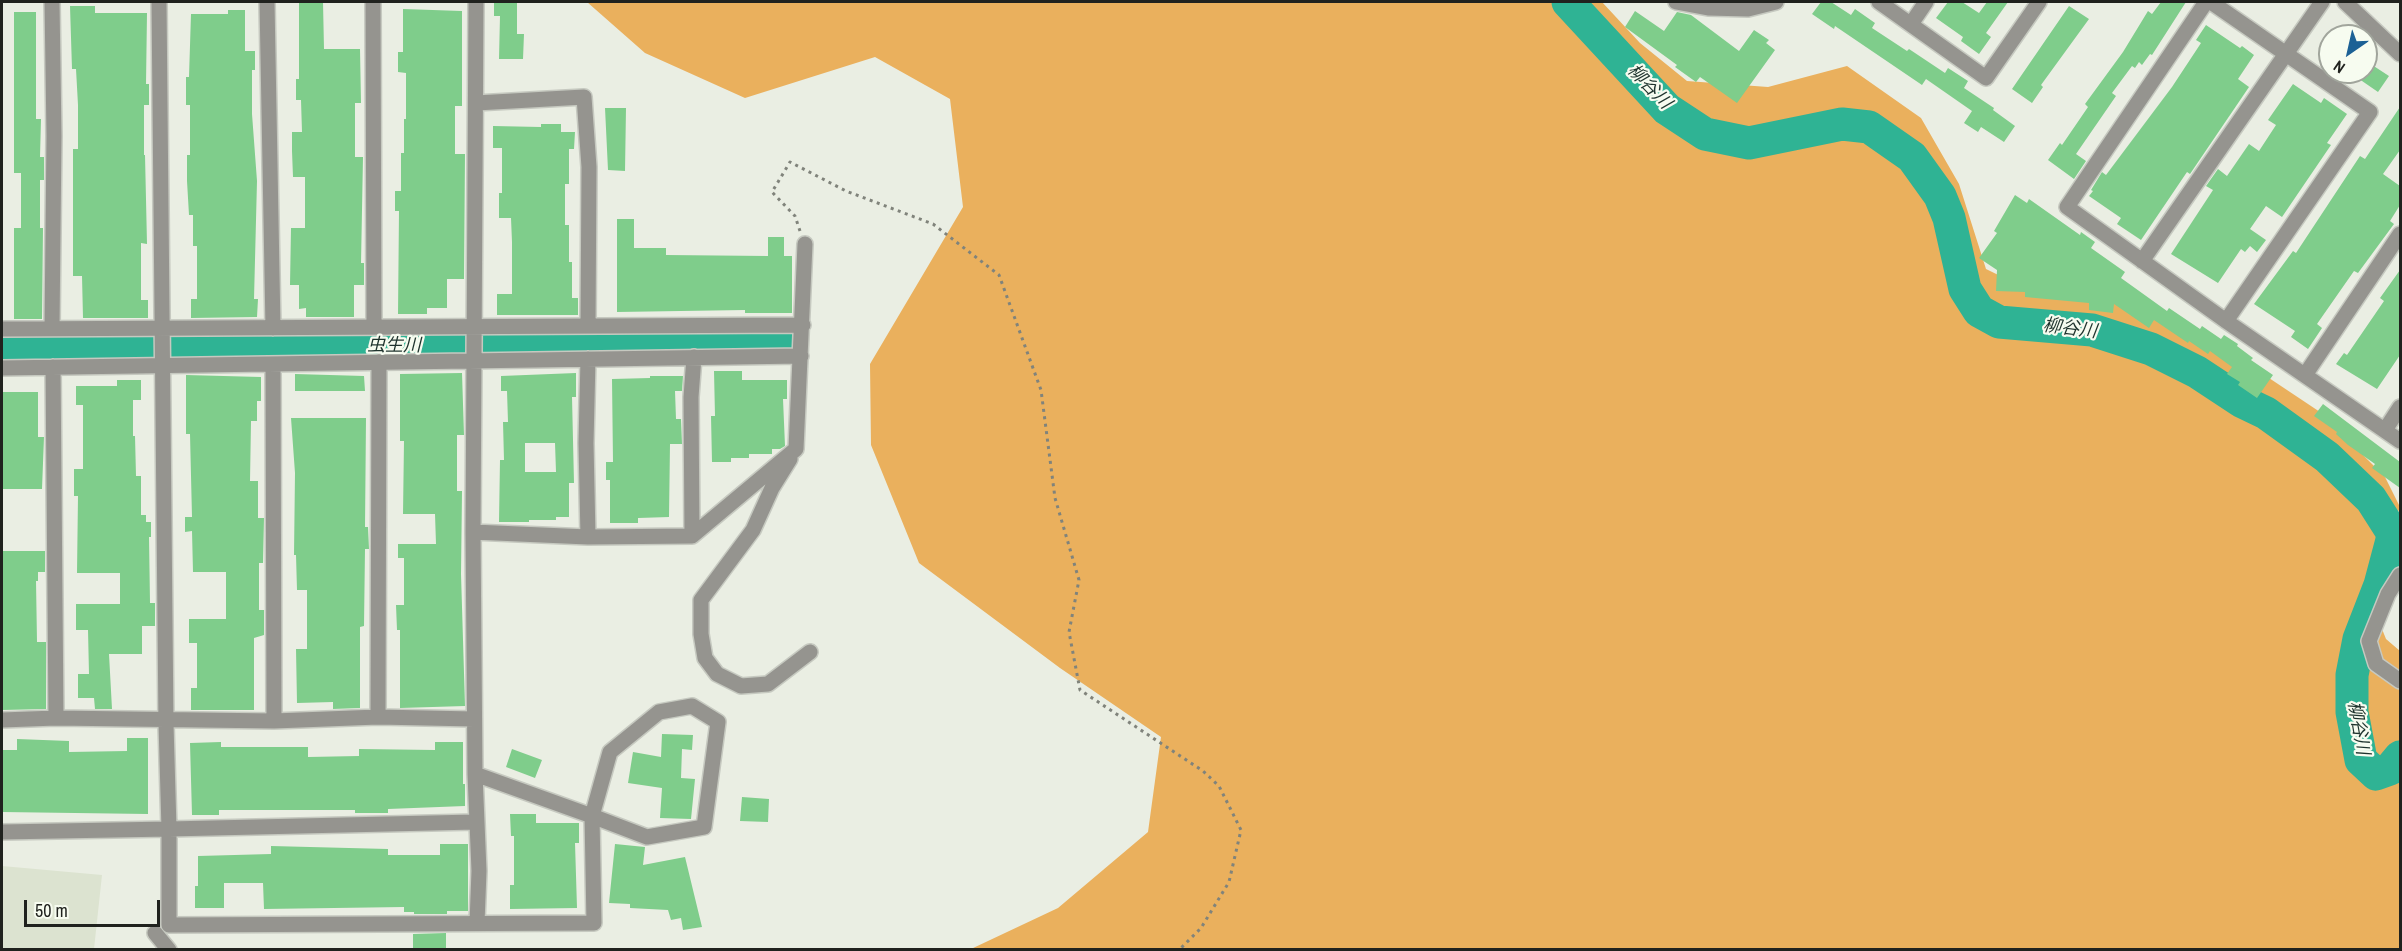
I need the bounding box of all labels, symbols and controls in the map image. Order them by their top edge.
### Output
north arrow [2318,24,2378,84]
text: N [2329,55,2349,79]
water label: 柳谷川 [1622,60,1676,114]
water label: 柳谷川 [2042,315,2098,343]
water label: 虫生川 [367,335,421,357]
water label: 柳谷川 [2343,700,2373,756]
scale bar [27,888,164,926]
text: 50 m [35,898,68,923]

